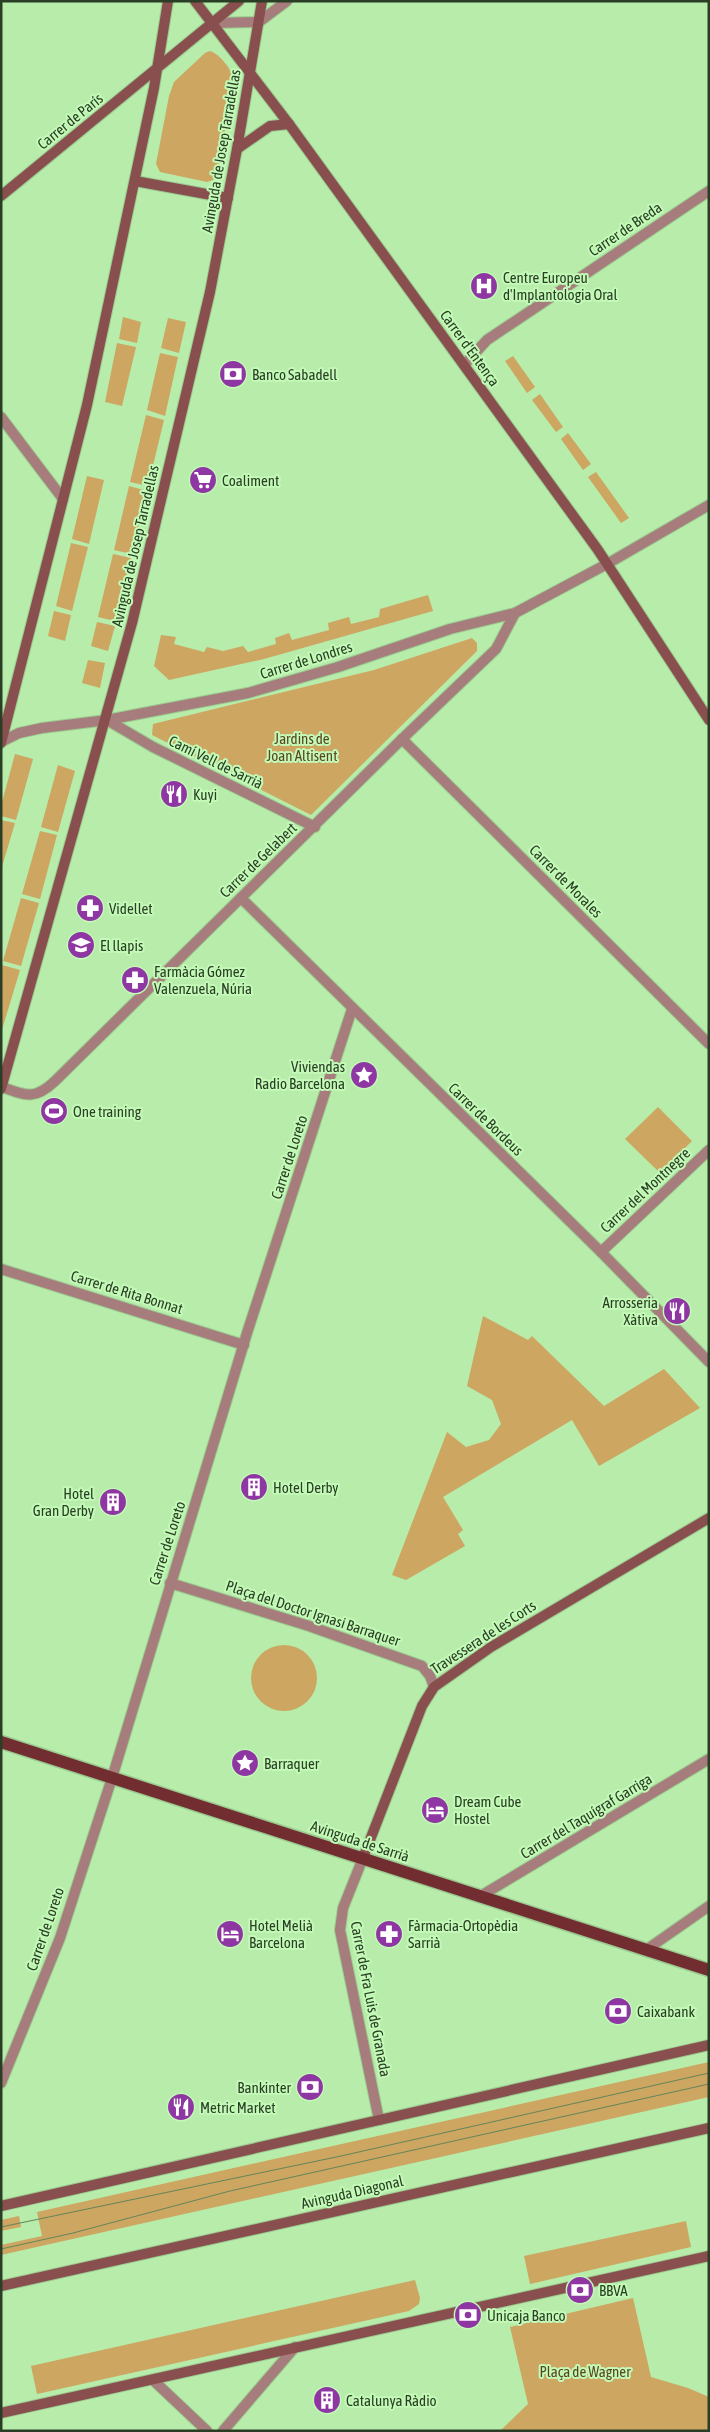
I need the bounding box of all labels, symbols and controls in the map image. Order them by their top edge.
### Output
street label: Avinguda de Josep Tarradellas [198,68,244,234]
street label: Carrer de París [34,90,106,152]
street label: Carrer de Breda [585,198,665,260]
place label: Centre Europeu d'Implantologia Oral [503,269,617,303]
hospital icon: Centre Europeu d'Implantologia Oral [469,271,499,301]
street label: Carrer d'Entença [437,307,503,389]
bank icon: Banco Sabadell [218,359,248,389]
place label: Banco Sabadell [252,366,337,383]
street label: Avinguda de Josep Tarradellas [108,464,162,628]
supermarket icon: Coaliment [188,465,218,495]
place label: Coaliment [222,472,279,489]
street label: Carrer de Londres [258,638,354,682]
park label: Jardins de Joan Altisent [267,730,337,764]
street label: Camí Vell de Sarrià [166,732,266,792]
restaurant icon: Kuyi [159,779,189,809]
place label: Kuyi [193,786,217,803]
street label: Carrer de Gelabert [216,819,300,901]
street label: Carrer de Morales [526,841,606,921]
pharmacy icon: Videllet [75,893,105,923]
place label: Videllet [109,900,153,917]
school or university icon: El llapis [66,930,96,960]
place label: El llapis [100,937,143,954]
place label: Farmàcia Gómez Valenzuela, Núria [154,963,252,997]
pharmacy icon: Farmàcia Gómez Valenzuela, Núria [120,965,150,995]
place label: Viviendas Radio Barcelona [255,1058,345,1092]
place icon: Viviendas Radio Barcelona [349,1060,379,1090]
street label: Carrer de Bordeus [445,1079,527,1159]
sports icon: One training [39,1096,69,1126]
place label: One training [73,1103,142,1120]
street label: Carrer de Loreto [267,1113,311,1201]
street label: Carrer del Montnegre [597,1144,693,1236]
street label: Carrer de Rita Bonnat [69,1267,185,1317]
place label: Arrosseria Xàtiva [602,1294,658,1328]
restaurant icon: Arrosseria Xàtiva [662,1296,692,1326]
building icon: Hotel Derby [239,1472,269,1502]
place label: Hotel Derby [273,1479,339,1496]
place label: Hotel Gran Derby [33,1485,94,1519]
building icon: Hotel Gran Derby [98,1487,128,1517]
street label: Carrer de Loreto [145,1499,189,1587]
street label: Plaça del Doctor Ignasi Barraquer [224,1577,403,1649]
street label: Travessera de les Corts [427,1597,539,1677]
place icon: Barraquer [230,1748,260,1778]
place label: Barraquer [264,1755,320,1772]
street label: Carrer del Taquígraf Garriga [517,1770,655,1862]
place label: Dream Cube Hostel [454,1793,522,1827]
hotel icon: Dream Cube Hostel [420,1795,450,1825]
street label: Avinguda de Sarrià [309,1817,411,1865]
street label: Carrer de Loreto [23,1885,67,1973]
place label: Hotel Melià Barcelona [249,1917,313,1951]
place label: Fàrmacia-Ortopèdia Sarrià [408,1917,518,1951]
hotel icon: Hotel Melià Barcelona [215,1919,245,1949]
pharmacy icon: Fàrmacia-Ortopèdia Sarrià [374,1919,404,1949]
street label: Carrer de Fra Luis de Granada [348,1920,394,2078]
bank icon: Caixabank [603,1996,633,2026]
place label: Caixabank [637,2003,696,2020]
bank icon: Bankinter [295,2072,325,2102]
place label: Bankinter [237,2079,292,2096]
restaurant icon: Metric Market [166,2092,196,2122]
place label: Metric Market [200,2099,276,2116]
street label: Avinguda Diagonal [299,2172,405,2212]
bank icon: BBVA [565,2275,595,2305]
place label: BBVA [599,2282,628,2299]
bank icon: Unicaja Banco [453,2300,483,2330]
place label: Unicaja Banco [487,2307,566,2324]
park label: Plaça de Wagner [539,2363,631,2380]
building icon: Catalunya Ràdio [312,2385,342,2415]
place label: Catalunya Ràdio [346,2392,437,2409]

